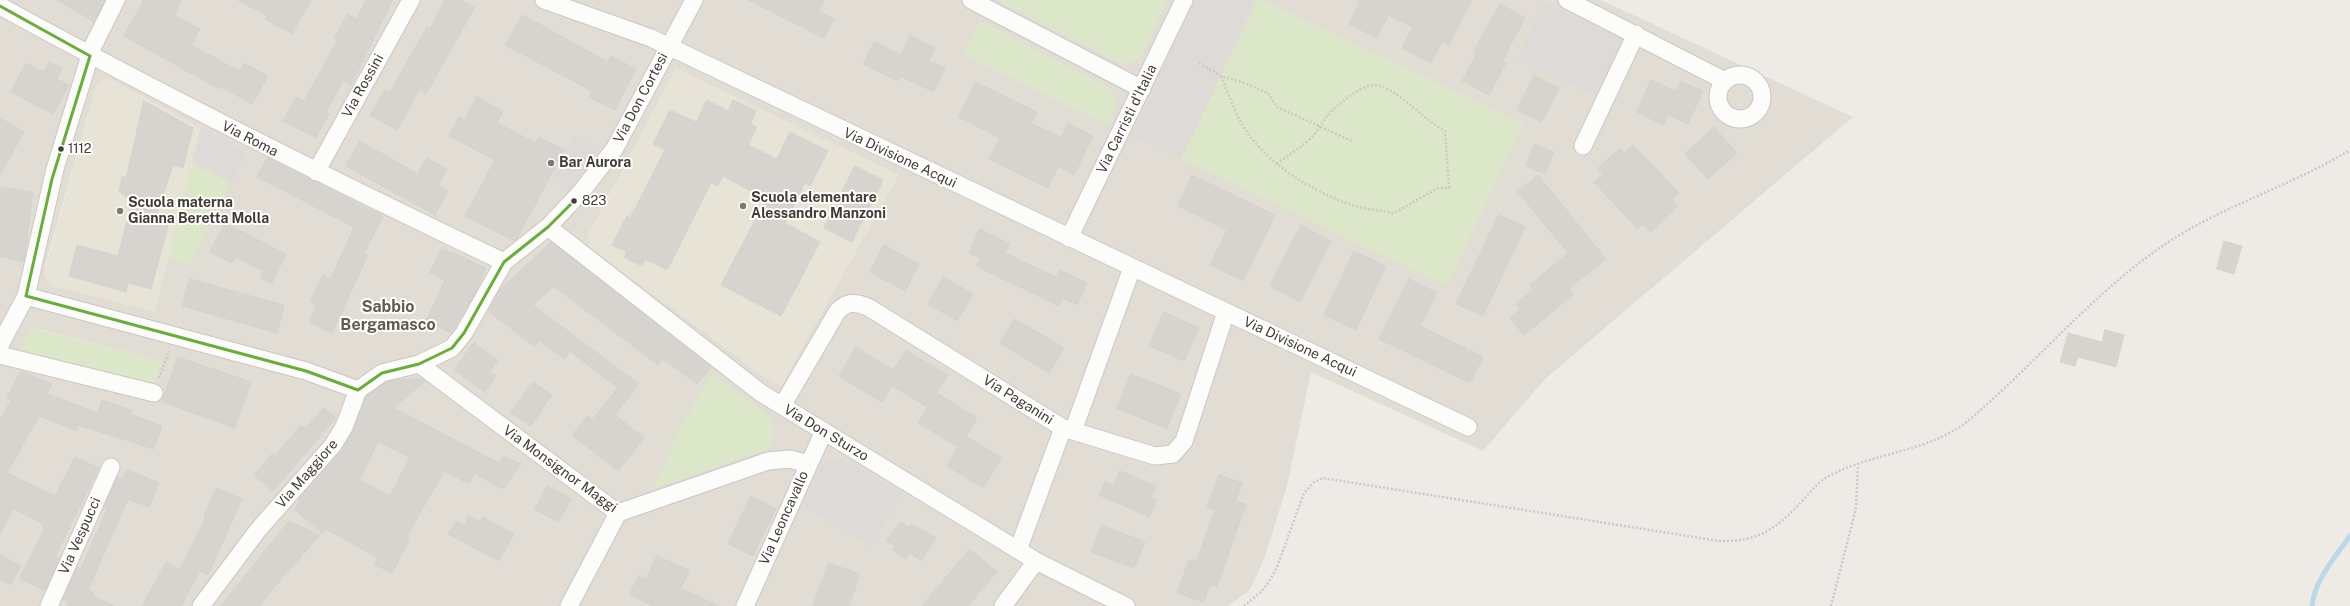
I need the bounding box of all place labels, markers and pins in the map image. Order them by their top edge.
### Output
place label: 1112 [68,141,92,157]
marker: 1112 [56,144,66,154]
place label: Bar Aurora [559,155,631,171]
marker: Bar Aurora [546,158,556,168]
place label: Scuola elementare Alessandro Manzoni [751,190,886,222]
place label: 823 [582,193,606,209]
place label: Scuola materna Gianna Beretta Molla [128,195,269,228]
marker: 823 [569,196,579,206]
marker: Scuola elementare Alessandro Manzoni [738,201,748,211]
marker: Scuola materna Gianna Beretta Molla [115,206,125,216]

